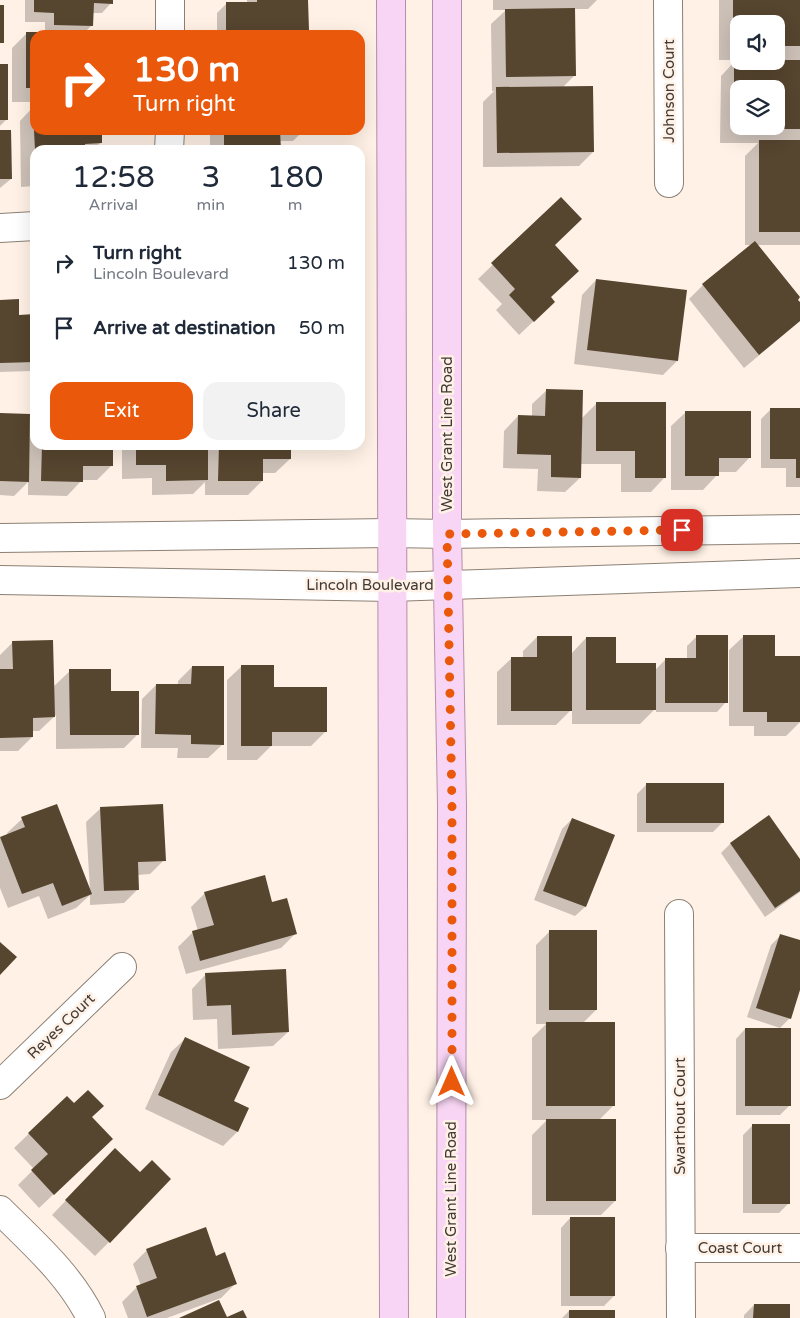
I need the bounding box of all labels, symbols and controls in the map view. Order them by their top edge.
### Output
map controls [730,15,785,135]
button: sound [730,15,785,70]
street label: Johnson Court [660,39,678,143]
text: 130 m [133,49,240,91]
icon: right [50,50,115,115]
button: layers [730,80,785,135]
text: Turn right [133,91,235,117]
text: 12:58 [72,159,155,196]
text: 3 [201,159,220,196]
text: 180 [267,159,323,196]
text: Arrival [89,195,138,215]
text: min [197,195,225,215]
text: m [288,195,302,215]
text: Turn right [93,242,181,264]
icon: right [50,249,78,277]
text: 130 m [287,252,345,274]
text: Lincoln Boulevard [93,264,229,284]
icon: arrive [50,314,78,342]
text: Arrive at destination [93,317,276,339]
text: 50 m [299,317,345,339]
street label: West Grant Line Road [438,356,456,512]
button: Exit [50,382,193,440]
button: Share [203,382,345,440]
pin [661,509,703,551]
icon: arrive [668,516,696,544]
street label: Lincoln Boulevard [306,576,434,594]
street label: Reyes Court [24,989,99,1063]
position arrow [425,1055,477,1107]
street label: Swarthout Court [671,1057,689,1175]
street label: West Grant Line Road [442,1121,460,1277]
street label: Coast Court [698,1239,782,1257]

